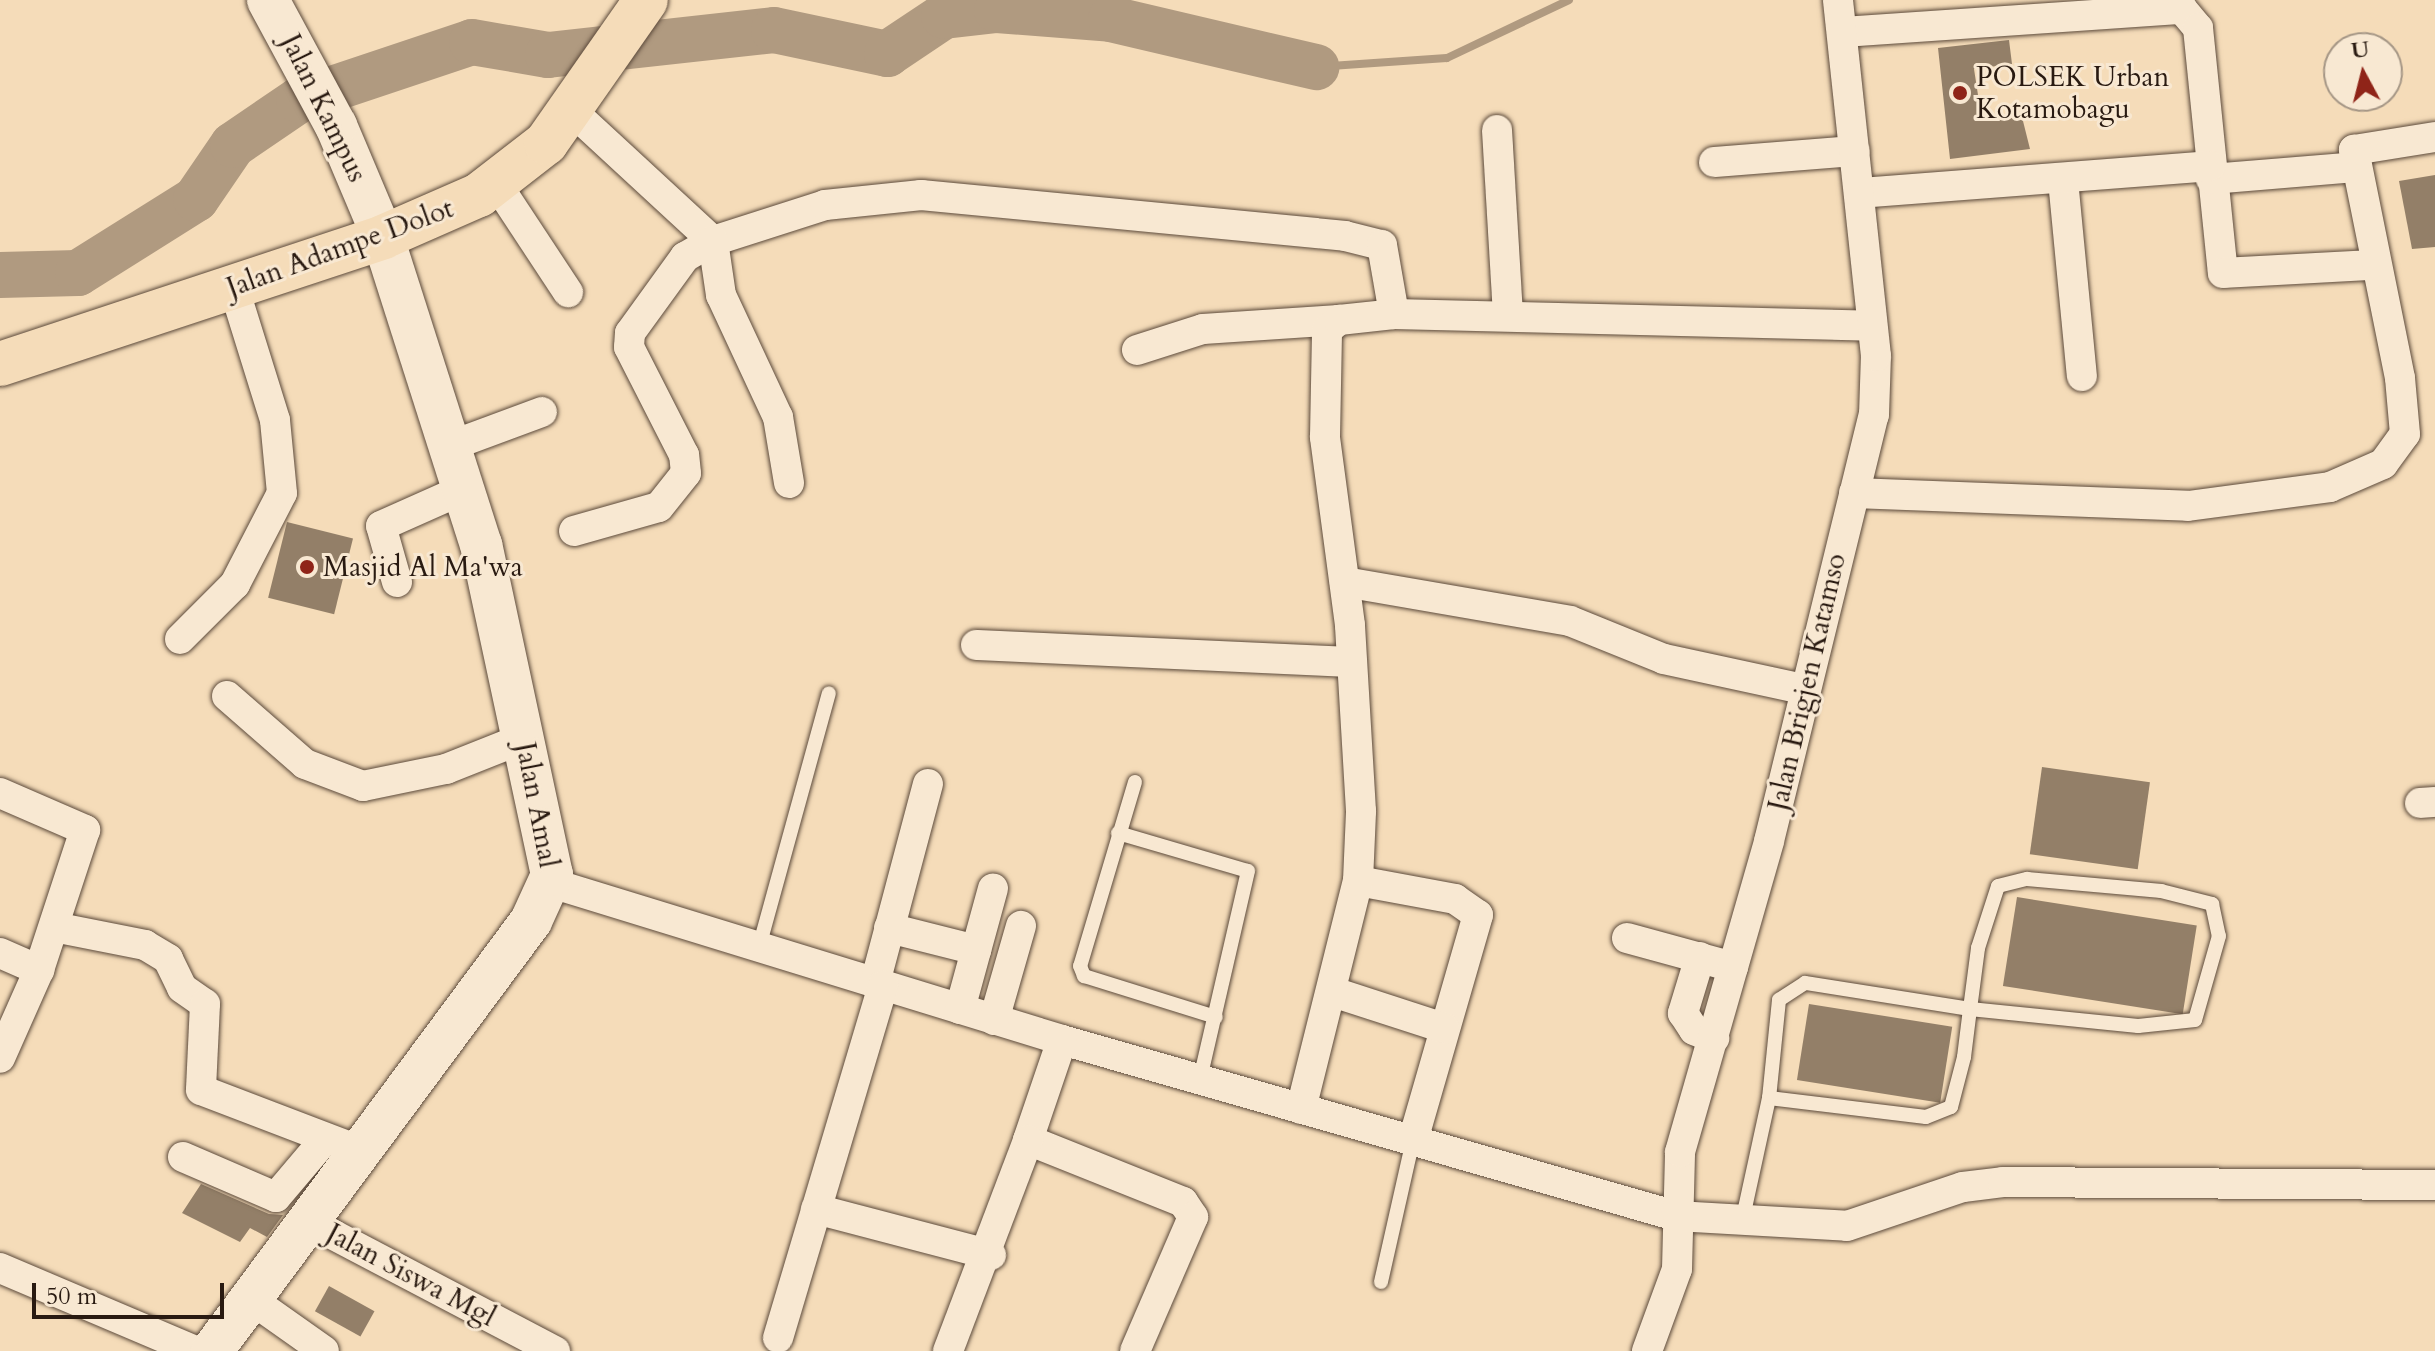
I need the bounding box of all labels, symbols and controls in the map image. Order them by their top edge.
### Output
street label: Jalan Kampus [274,29,374,187]
north arrow [2323,32,2403,112]
text: U [2350,34,2371,66]
place label: POLSEK Urban Kotamobagu [1976,60,2169,126]
marker: POLSEK Urban Kotamobagu [1951,84,1969,102]
street label: Jalan Adampe Dolot [222,191,458,305]
place label: Masjid Al Ma'wa [323,550,523,584]
street label: Jalan Brigjen Katamso [1761,550,1853,814]
marker: Masjid Al Ma'wa [298,558,316,576]
street label: Jalan Amal [508,739,566,871]
street label: Jalan Siswa Mgl [321,1216,501,1334]
scale bar [36,1267,228,1317]
text: 50 m [46,1280,97,1313]

